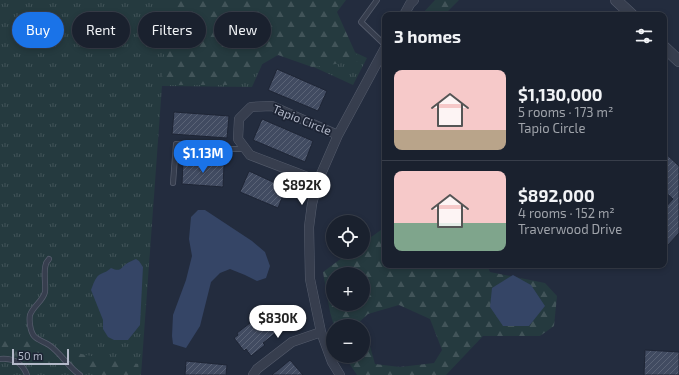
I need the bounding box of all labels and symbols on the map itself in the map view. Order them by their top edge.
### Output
street label: Tapio Circle [271,101,334,137]
pin: $1.13M [170,140,236,174]
pin: $892K [274,172,330,206]
pin: $830K [250,305,306,339]
scale bar [12,347,69,366]

